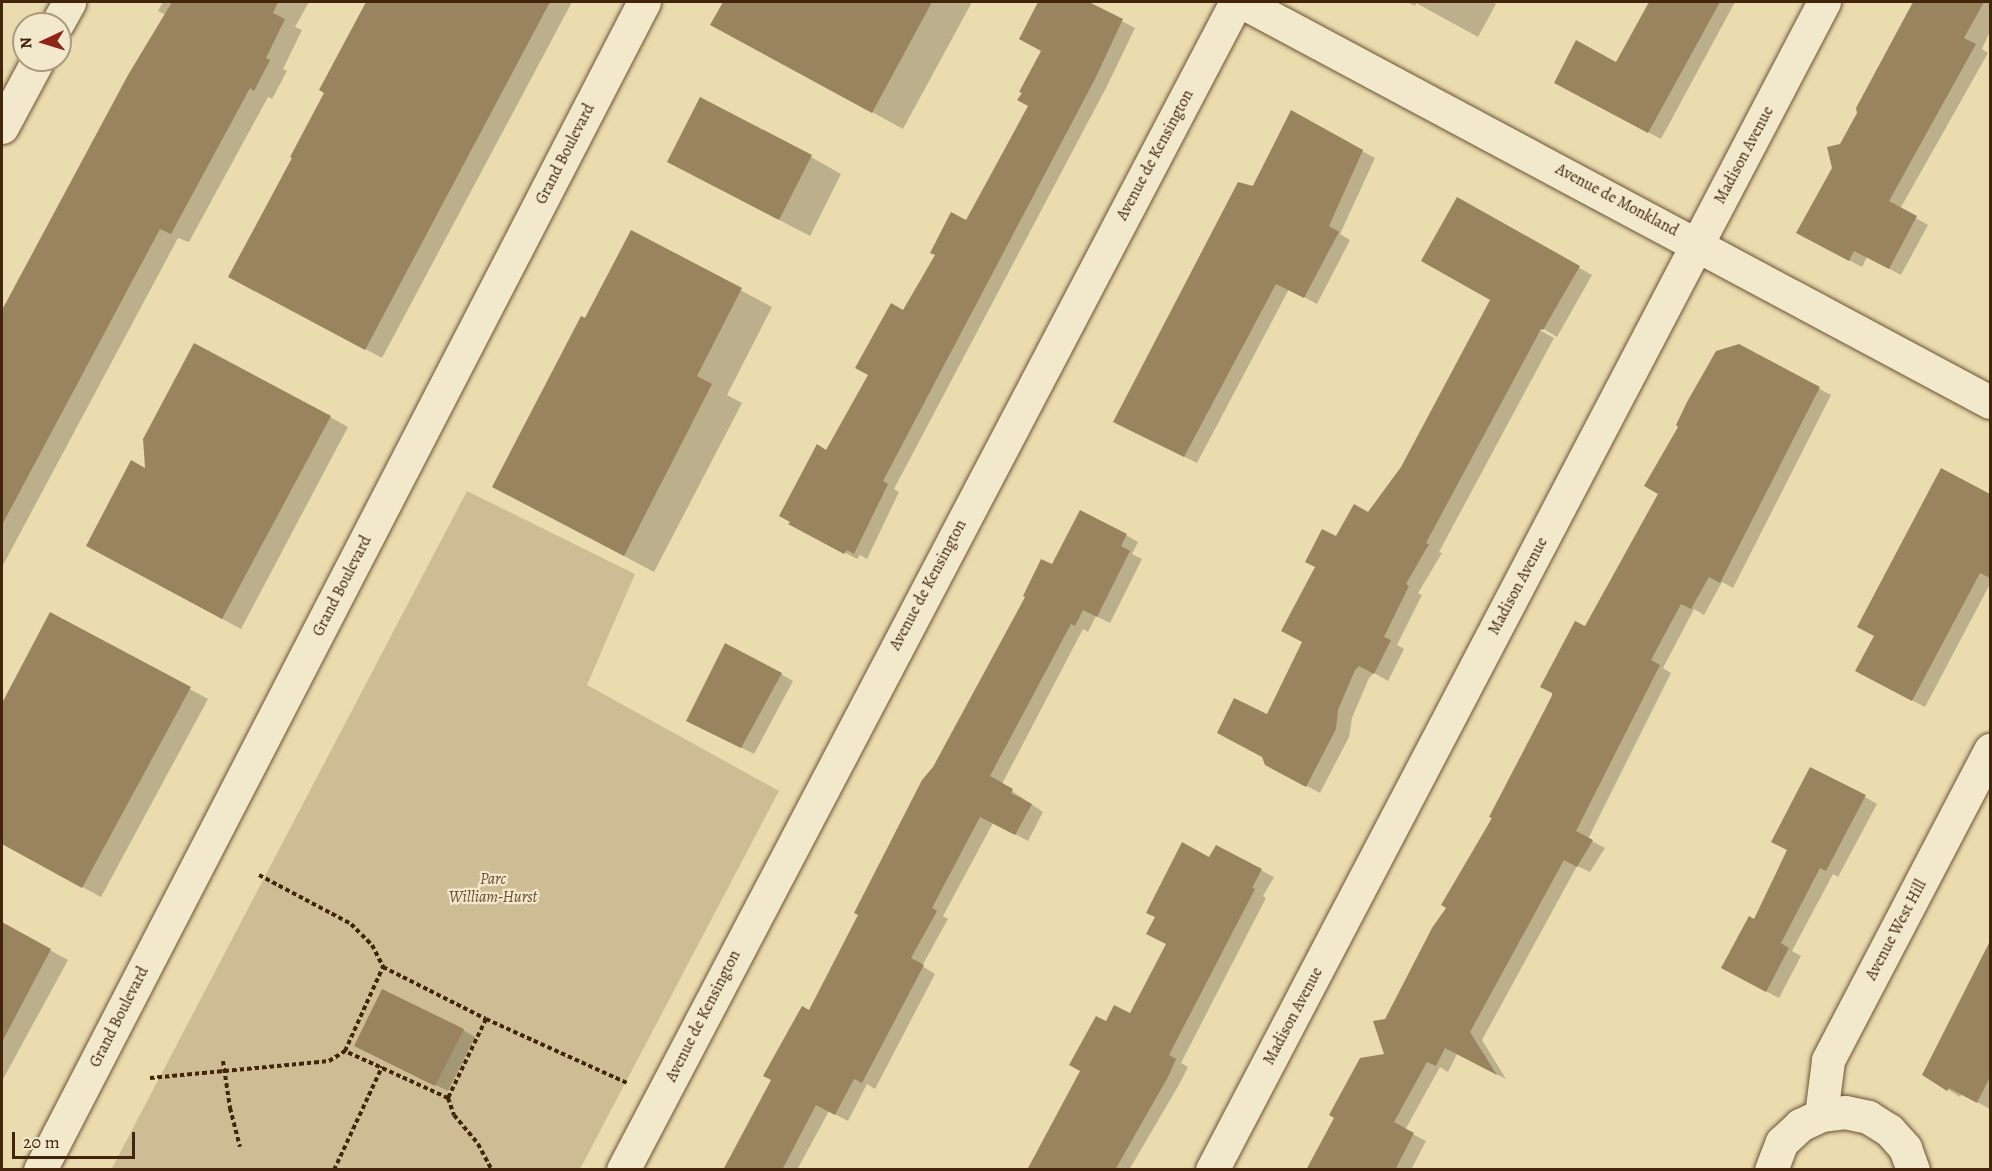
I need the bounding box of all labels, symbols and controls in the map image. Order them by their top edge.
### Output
north arrow [12,12,72,72]
text: N [15,37,37,50]
street label: Avenue de Kensington [1112,86,1198,224]
street label: Grand Boulevard [531,101,599,207]
street label: Madison Avenue [1710,103,1778,207]
street label: Avenue de Monkland [1552,160,1682,240]
street label: Avenue de Kensington [885,516,971,654]
street label: Grand Boulevard [308,533,376,639]
street label: Madison Avenue [1484,534,1552,638]
park label: Parc William-Hurst [449,869,537,907]
street label: Avenue West Hill [1862,877,1930,983]
street label: Avenue de Kensington [662,947,744,1085]
street label: Grand Boulevard [85,964,153,1070]
street label: Madison Avenue [1259,964,1327,1068]
scale bar [15,1120,138,1158]
text: 20 m [23,1130,60,1154]

